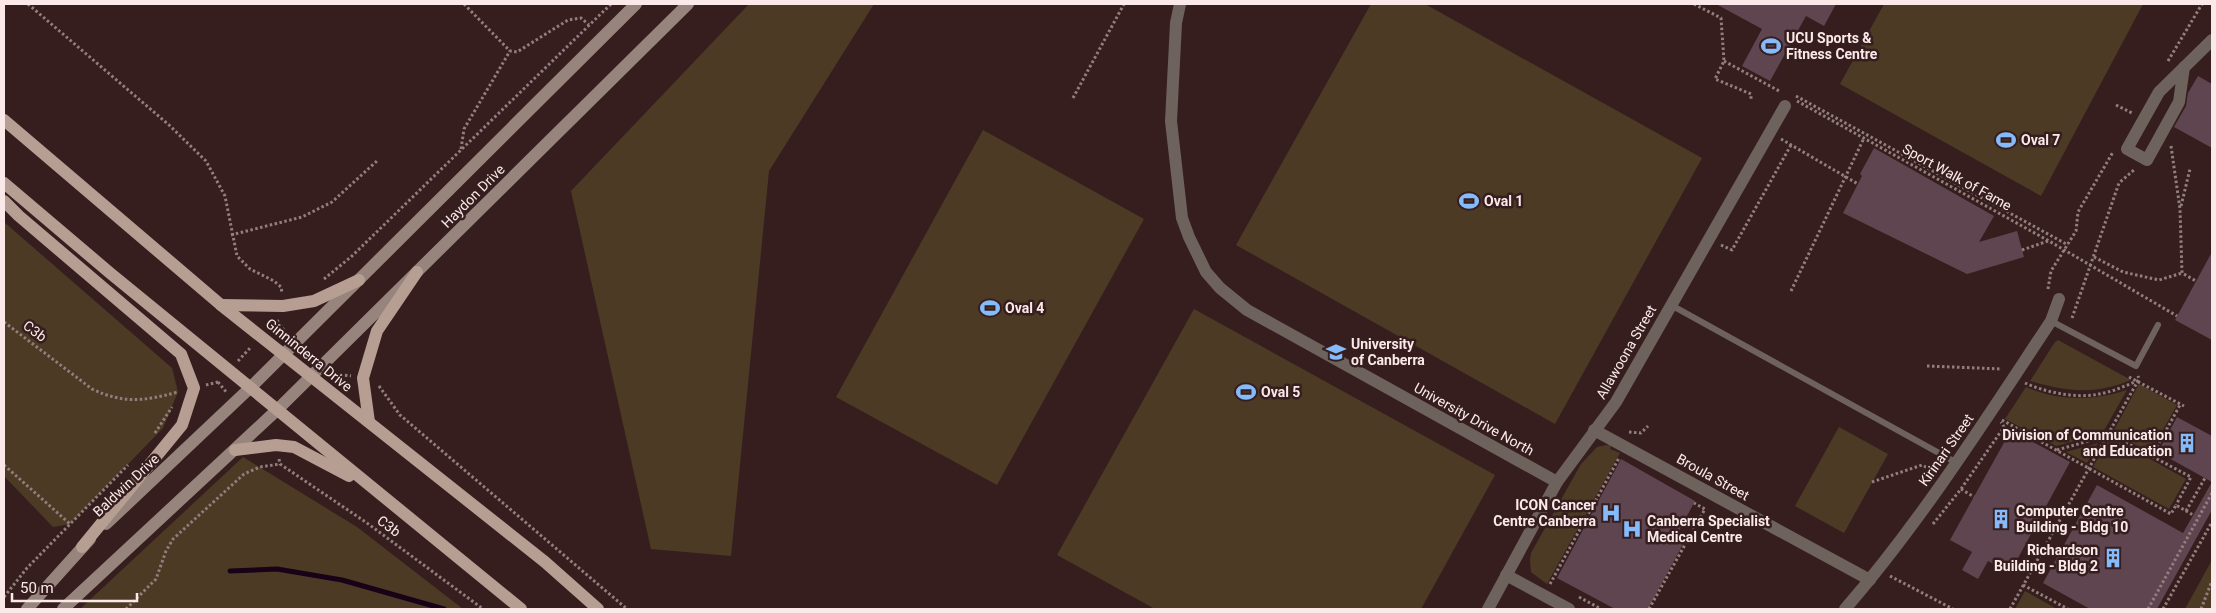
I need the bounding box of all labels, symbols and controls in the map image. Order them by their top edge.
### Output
place label: UCU Sports & Fitness Centre [1786,30,1878,62]
sports icon: UCU Sports & Fitness Centre [1760,35,1782,57]
sports icon: Oval 7 [1995,129,2017,151]
place label: Oval 7 [2021,132,2060,148]
street label: Sport Walk of Fame [1900,140,2014,214]
street label: Haydon Drive [438,161,508,231]
sports icon: Oval 1 [1458,190,1480,212]
place label: Oval 1 [1484,193,1523,209]
sports icon: Oval 4 [979,297,1001,319]
place label: Oval 4 [1005,300,1044,316]
street label: Allawoona Street [1593,302,1660,402]
street label: Ginninderra Drive [263,315,355,395]
street label: C3b [20,317,50,345]
place label: University of Canberra [1351,336,1425,368]
school or university icon: University of Canberra [1325,341,1347,363]
street label: University Drive North [1411,379,1537,459]
sports icon: Oval 5 [1235,381,1257,403]
place label: Oval 5 [1261,384,1300,400]
street label: Kirinari Street [1915,411,1977,489]
place label: Division of Communication and Education [2002,427,2172,459]
building icon: Division of Communication and Education [2176,432,2198,454]
street label: Baldwin Drive [90,450,162,520]
street label: Broula Street [1674,450,1752,504]
place label: ICON Cancer Centre Canberra [1493,497,1596,529]
hospital icon: ICON Cancer Centre Canberra [1600,502,1622,524]
place label: Computer Centre Building - Bldg 10 [2016,503,2128,535]
building icon: Computer Centre Building - Bldg 10 [1990,508,2012,530]
street label: C3b [374,512,404,540]
place label: Canberra Specialist Medical Centre [1647,513,1770,545]
hospital icon: Canberra Specialist Medical Centre [1621,518,1643,540]
place label: Richardson Building - Bldg 2 [1994,542,2098,574]
building icon: Richardson Building - Bldg 2 [2102,547,2124,569]
scale bar [12,570,138,602]
text: 50 m [20,579,54,597]

